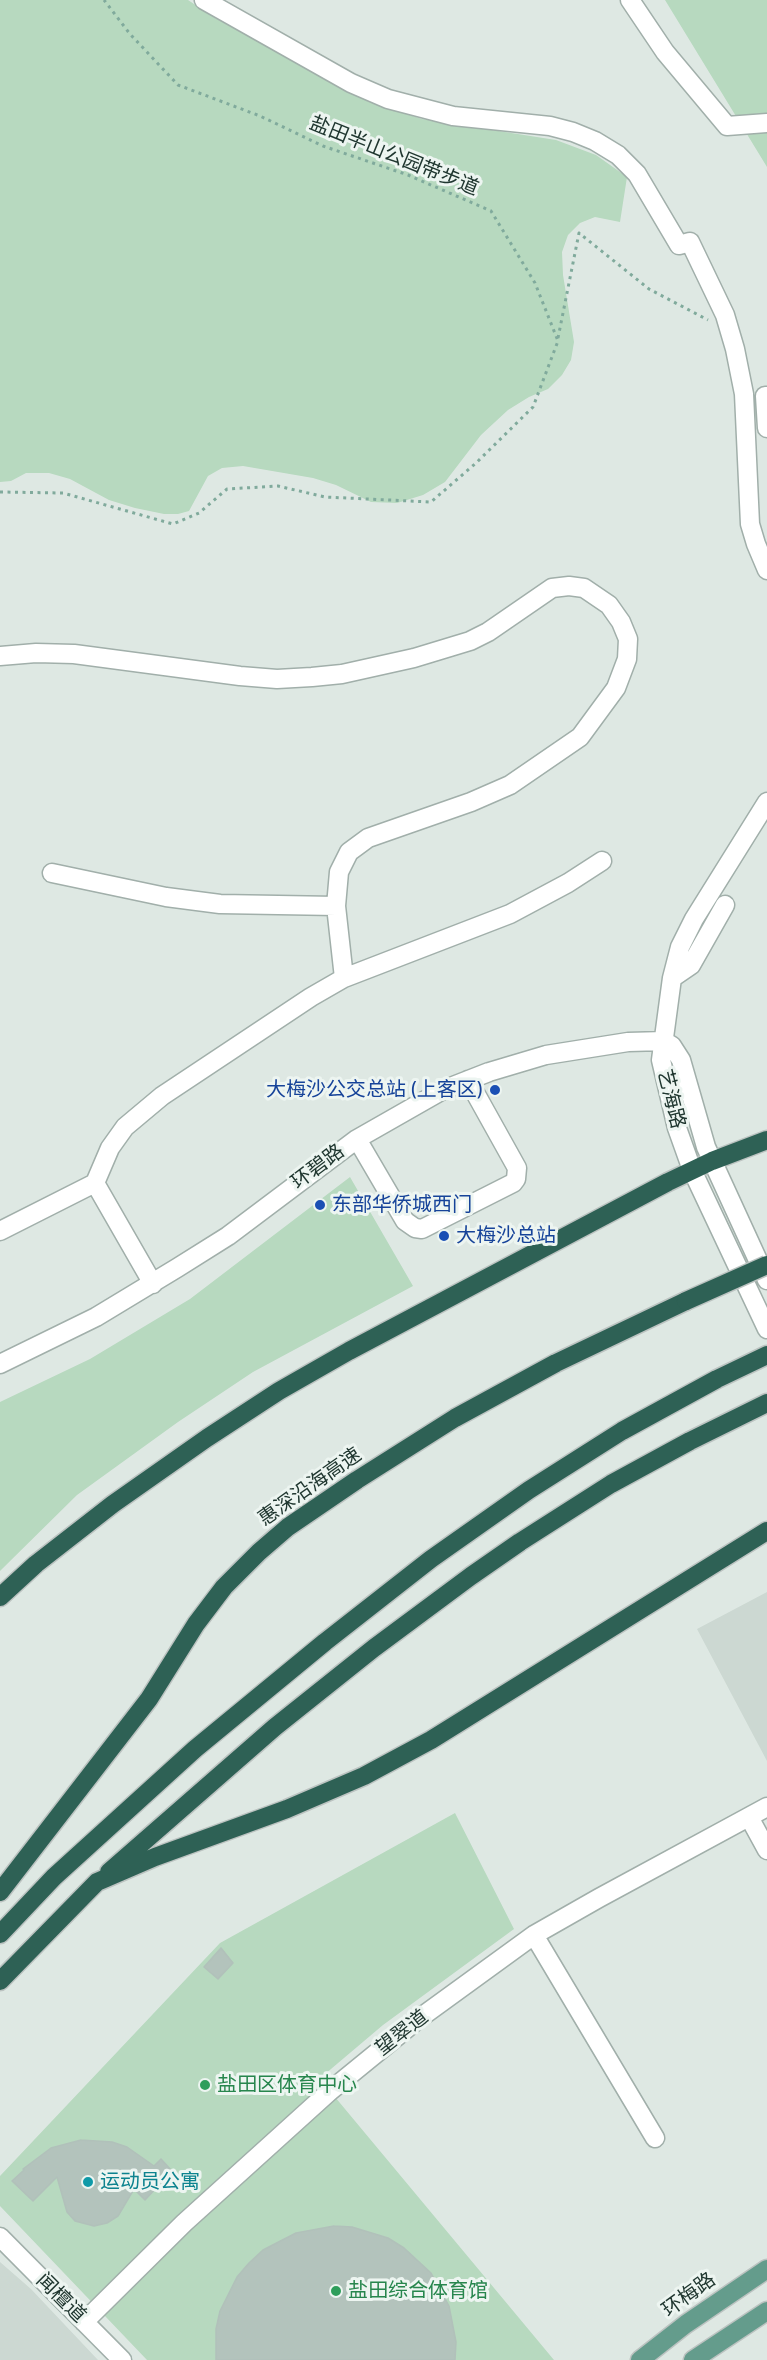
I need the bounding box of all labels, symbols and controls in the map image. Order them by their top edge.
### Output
street label: 盐田半山公园带步道 [306,111,482,201]
street label: 艺海路 [652,1067,690,1131]
place label: 大梅沙公交总站 (上客区) [266,1078,483,1102]
marker: 大梅沙公交总站 (上客区) [488,1083,502,1097]
street label: 环碧路 [287,1139,349,1195]
place label: 东部华侨城西门 [332,1193,472,1217]
marker: 东部华侨城西门 [313,1198,327,1212]
place label: 大梅沙总站 [456,1224,556,1248]
marker: 大梅沙总站 [437,1229,451,1243]
street label: 惠深沿海高速 [254,1443,366,1531]
street label: 望翠道 [371,2005,433,2061]
place label: 盐田区体育中心 [217,2073,357,2097]
marker: 盐田区体育中心 [198,2078,212,2092]
place label: 运动员公寓 [100,2170,200,2194]
marker: 运动员公寓 [81,2175,95,2189]
street label: 闻檀道 [31,2268,91,2328]
street label: 环梅路 [658,2268,720,2322]
place label: 盐田综合体育馆 [348,2279,488,2303]
marker: 盐田综合体育馆 [329,2284,343,2298]

